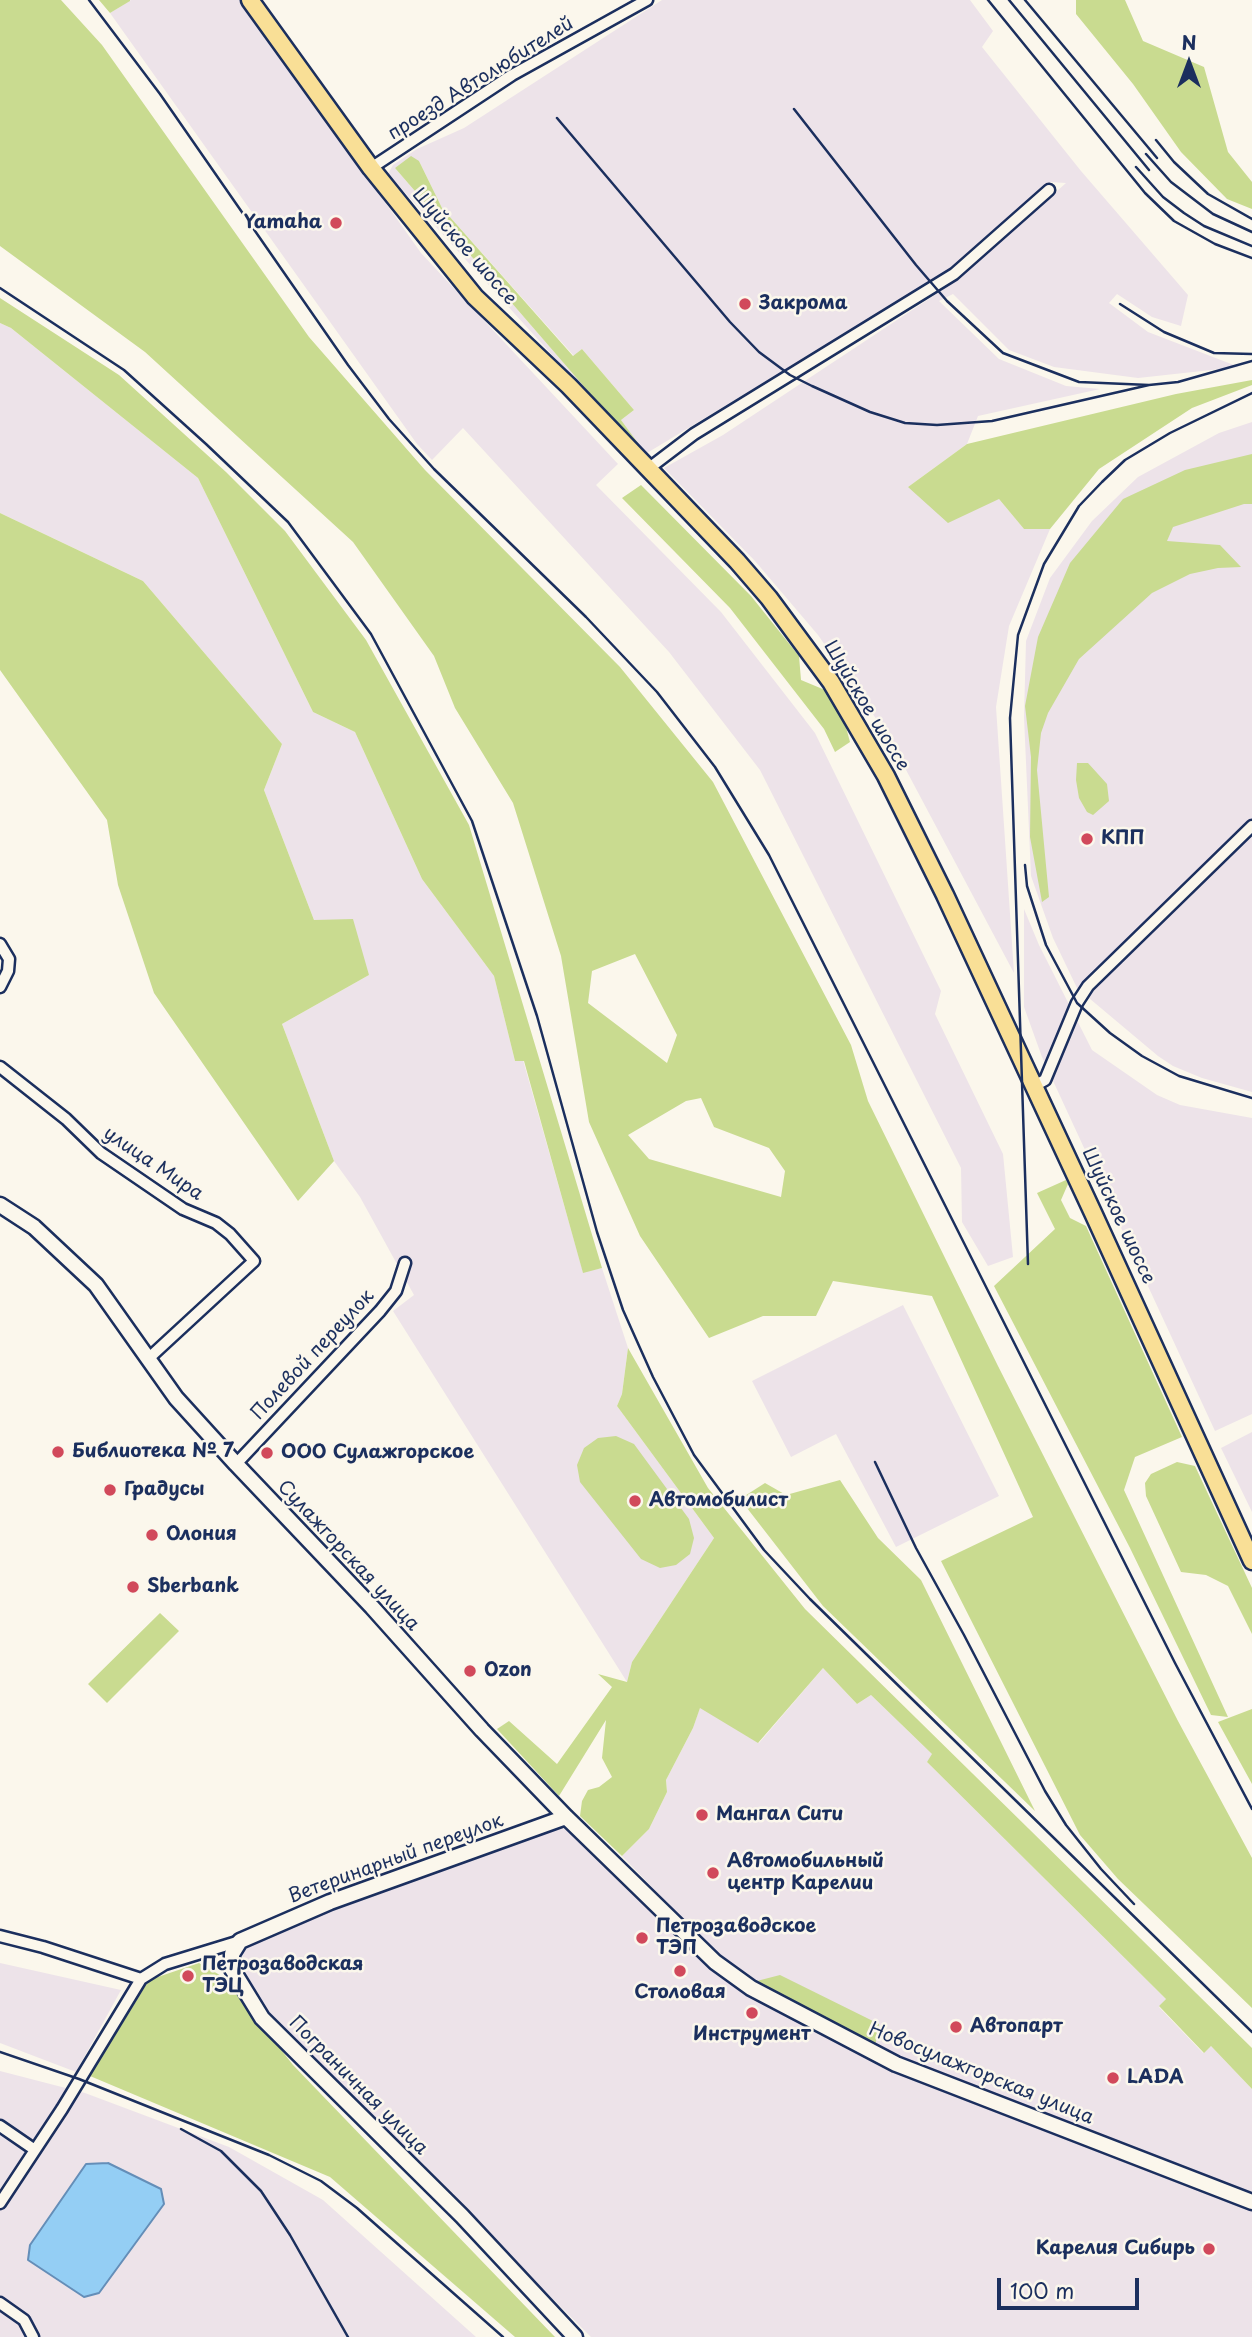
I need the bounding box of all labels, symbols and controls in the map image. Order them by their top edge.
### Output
street label: проезд Автолюбителей [384,12,578,146]
north arrow [1154,28,1224,98]
text: N [1181,28,1197,56]
street label: Шуйское шоссе [407,184,521,310]
place label: Yamaha [244,212,322,234]
marker: Yamaha [328,215,344,231]
place label: Закрома [759,293,848,315]
marker: Закрома [737,296,753,312]
street label: Шуйское шоссе [818,637,914,775]
place label: КПП [1101,828,1145,850]
marker: КПП [1079,831,1095,847]
street label: улица Мира [99,1122,207,1206]
street label: Шуйское шоссе [1076,1144,1160,1288]
street label: Полевой переулок [247,1285,379,1425]
place label: Библиотека № 7 [72,1441,234,1463]
place label: ООО Сулажгорское [281,1442,474,1464]
marker: Библиотека № 7 [50,1444,66,1460]
marker: ООО Сулажгорское [259,1445,275,1461]
street label: Сулажгорская улица [272,1476,424,1636]
place label: Градусы [124,1479,205,1501]
marker: Градусы [102,1482,118,1498]
place label: Автомобилист [649,1490,788,1512]
marker: Автомобилист [627,1493,643,1509]
place label: Олония [166,1524,237,1546]
marker: Олония [144,1527,160,1543]
place label: Sberbank [147,1576,239,1598]
marker: Sberbank [125,1579,141,1595]
place label: Ozon [484,1660,532,1682]
marker: Ozon [462,1663,478,1679]
place label: Мангал Сити [716,1804,843,1826]
marker: Мангал Сити [694,1807,710,1823]
street label: Ветеринарный переулок [286,1810,506,1908]
place label: Автомобильный центр Карелии [727,1851,884,1895]
marker: Автомобильный центр Карелии [705,1865,721,1881]
place label: Петрозаводское ТЭП [656,1916,816,1960]
marker: Петрозаводское ТЭП [634,1930,650,1946]
place label: Петрозаводская ТЭЦ [202,1954,364,1998]
marker: Столовая [672,1963,688,1979]
marker: Петрозаводская ТЭЦ [180,1968,196,1984]
place label: Столовая [634,1982,726,2004]
marker: Инструмент [744,2005,760,2021]
street label: Пограничная улица [284,2012,432,2160]
place label: Автопарт [970,2016,1063,2038]
street label: Новосулажгорская улица [865,2018,1097,2130]
marker: Автопарт [948,2019,964,2035]
place label: Инструмент [693,2024,811,2046]
place label: LADA [1127,2067,1183,2089]
marker: LADA [1105,2070,1121,2086]
place label: Карелия Сибирь [1036,2238,1195,2260]
marker: Карелия Сибирь [1201,2241,1217,2257]
scale bar [1000,2264,1142,2308]
text: 100 m [1010,2274,1074,2306]

